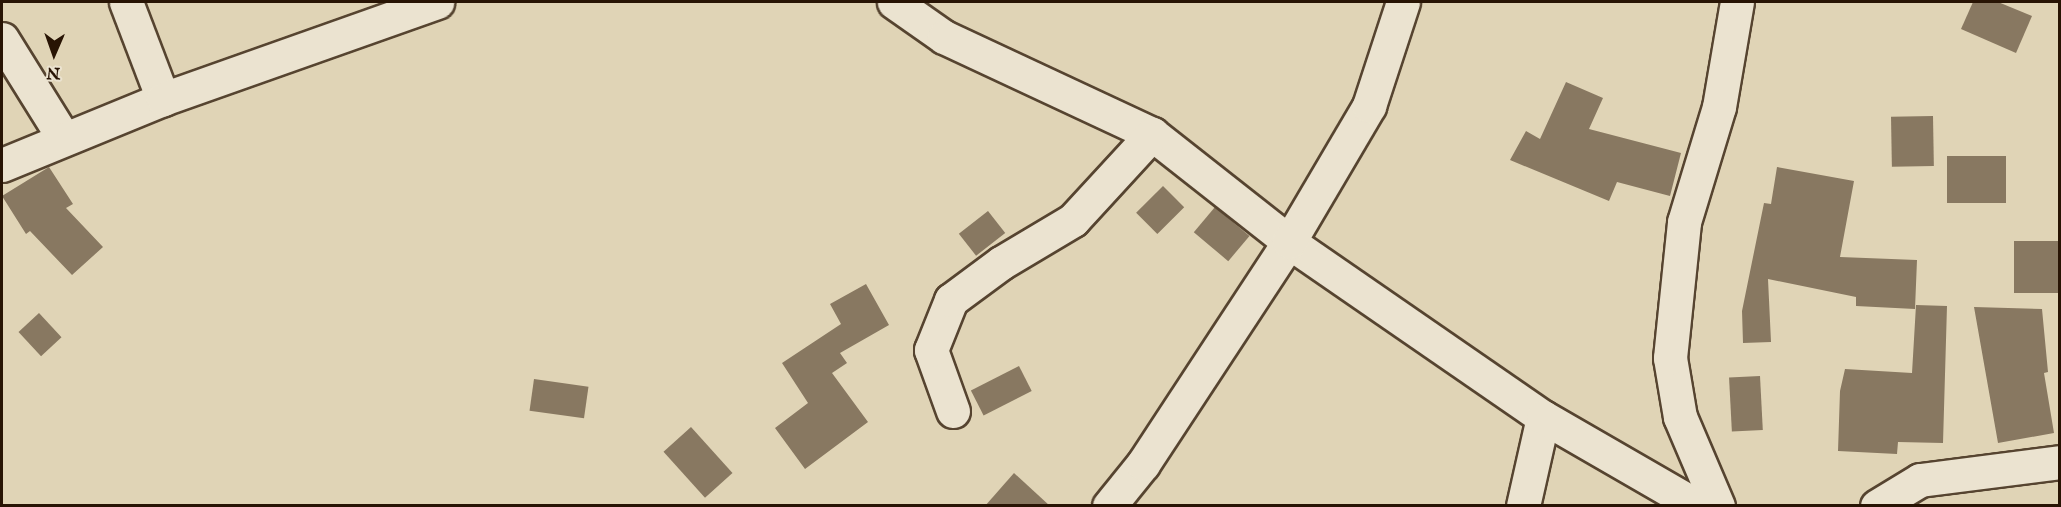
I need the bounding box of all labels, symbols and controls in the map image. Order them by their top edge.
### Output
north arrow [24,24,84,84]
text: N [46,62,61,82]

